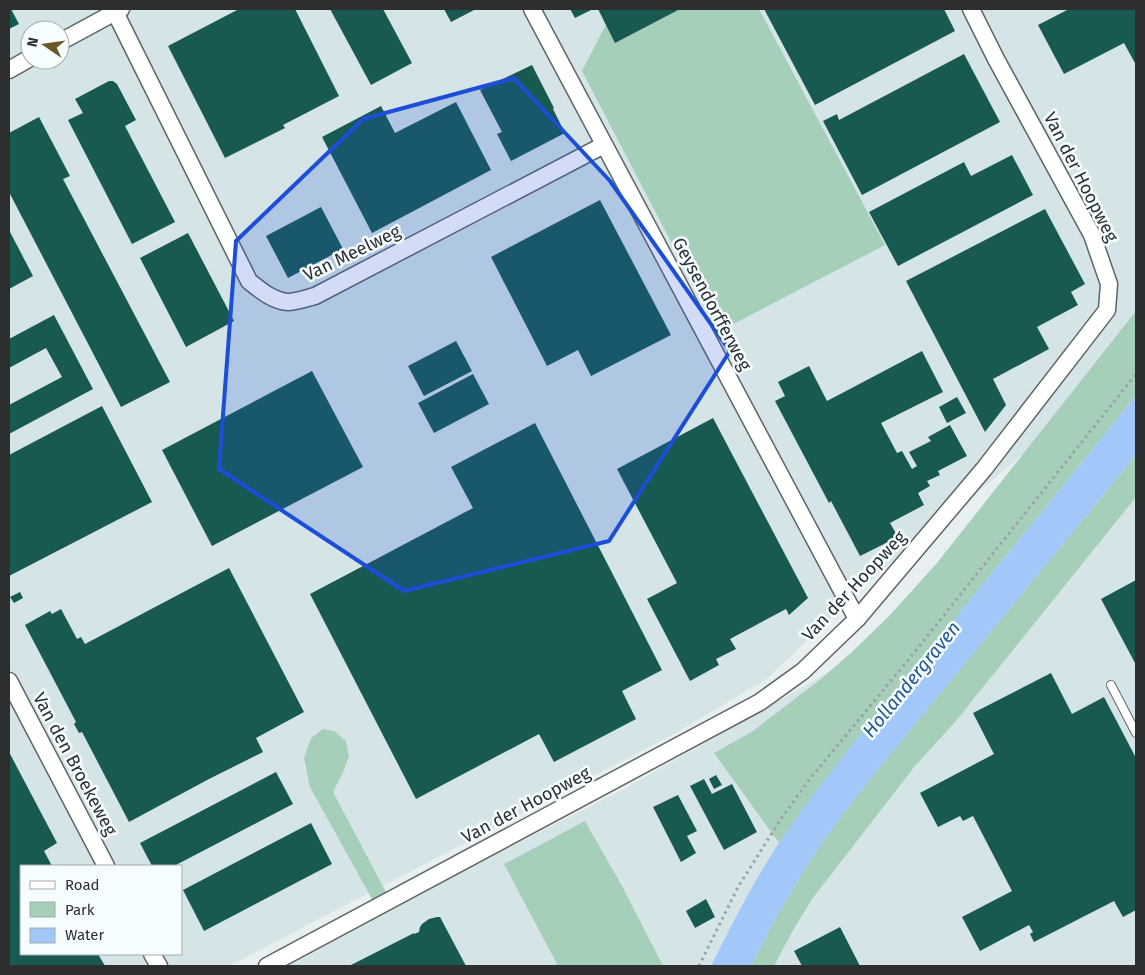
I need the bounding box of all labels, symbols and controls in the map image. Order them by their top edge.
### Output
north arrow [20,20,70,70]
text: N [23,36,42,49]
street label: Van der Hoopweg [1039,108,1123,246]
street label: Van Meelweg [300,220,405,286]
street label: Geysendorfferweg [668,234,757,375]
street label: Van der Hoopweg [797,526,911,646]
water label: Hollandergraven [858,617,965,742]
street label: Van den Broekeweg [28,689,122,840]
street label: Van der Hoopweg [458,761,595,848]
legend [20,865,182,955]
text: Road [65,876,100,894]
text: Park [65,901,95,919]
text: Water [65,926,104,944]

